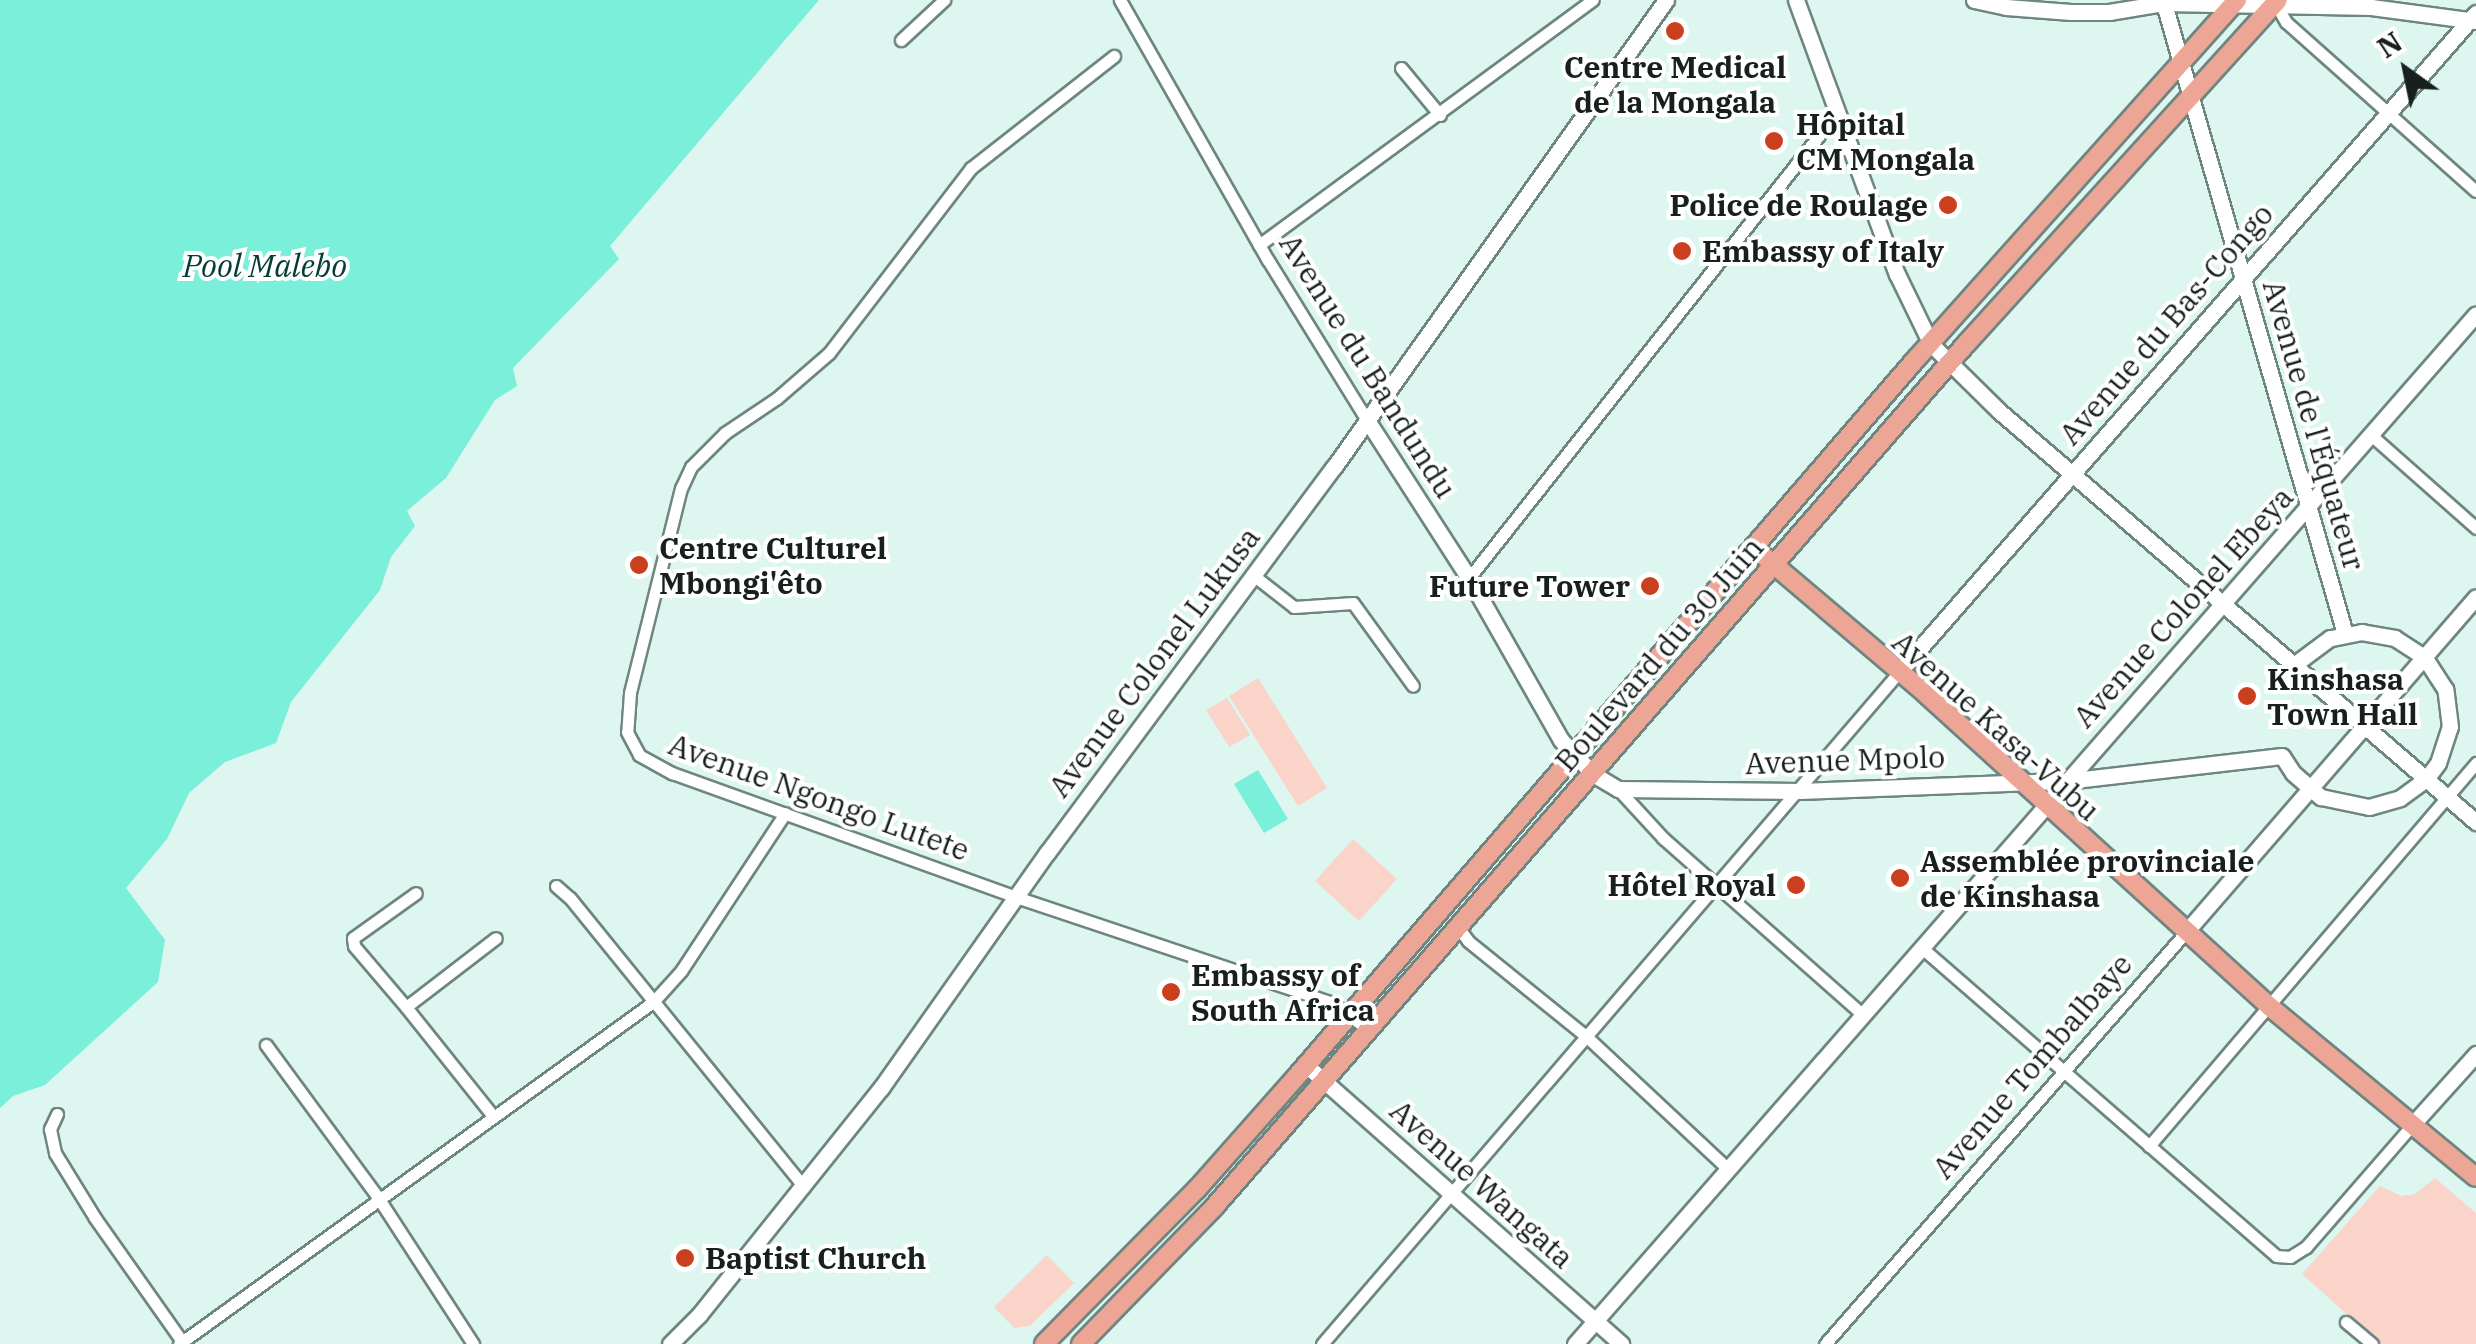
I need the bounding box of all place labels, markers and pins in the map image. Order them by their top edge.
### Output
marker: Centre Medical de la Mongala [1662,18,1688,44]
place label: Centre Medical de la Mongala [1564,49,1786,120]
place label: Hôpital CM Mongala [1796,106,1975,176]
marker: Hôpital CM Mongala [1761,128,1787,154]
place label: Police de Roulage [1670,187,1928,223]
marker: Police de Roulage [1937,194,1959,216]
place label: Embassy of Italy [1702,233,1944,269]
marker: Embassy of Italy [1671,240,1693,262]
place label: Centre Culturel Mbongi'êto [659,530,887,600]
marker: Centre Culturel Mbongi'êto [628,554,650,576]
place label: Future Tower [1429,568,1630,604]
marker: Future Tower [1639,575,1661,597]
place label: Kinshasa Town Hall [2267,661,2418,732]
marker: Kinshasa Town Hall [2236,685,2258,707]
place label: Assemblée provinciale de Kinshasa [1920,843,2254,914]
place label: Hôtel Royal [1607,867,1776,903]
marker: Assemblée provinciale de Kinshasa [1889,867,1911,889]
marker: Hôtel Royal [1785,874,1807,896]
place label: Embassy of South Africa [1191,957,1375,1028]
marker: Embassy of South Africa [1160,981,1182,1003]
place label: Baptist Church [705,1240,926,1276]
marker: Baptist Church [674,1247,696,1269]

